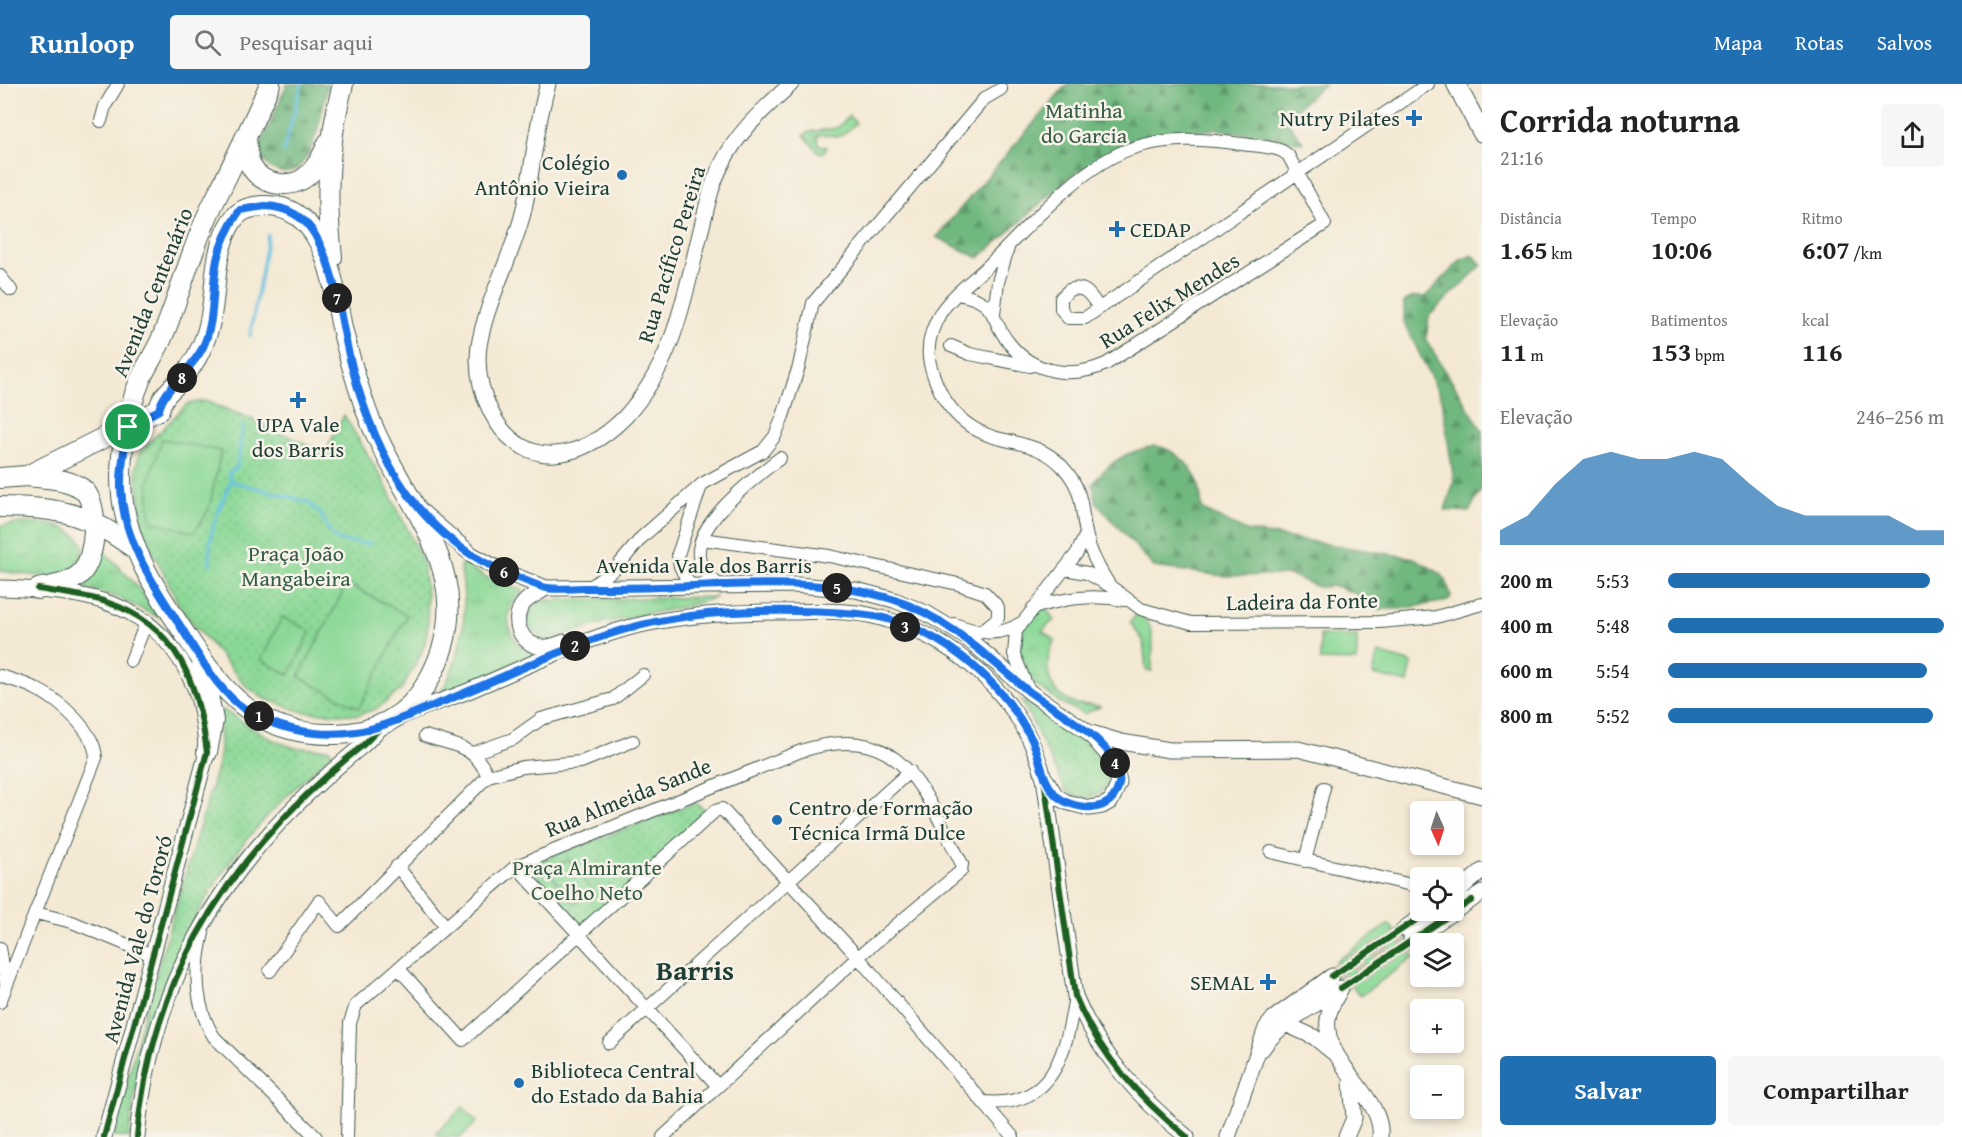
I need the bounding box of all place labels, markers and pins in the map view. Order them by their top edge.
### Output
place label: Nutry Pilates [1280,102,1400,134]
marker: Nutry Pilates [1405,109,1423,127]
place label: Colégio Antônio Vieira [474,146,611,203]
marker: Colégio Antônio Vieira [615,168,629,182]
place label: CEDAP [1130,213,1191,245]
marker: CEDAP [1108,220,1126,238]
pin: 7 [322,283,352,313]
pin: 8 [167,363,197,393]
marker: UPA Vale dos Barris [289,391,307,409]
pin [102,401,153,452]
place label: UPA Vale dos Barris [252,408,344,465]
pin: 6 [489,557,519,587]
pin: 5 [822,573,852,603]
pin: 3 [890,612,920,642]
pin: 2 [560,631,590,661]
pin: 1 [244,701,274,731]
pin: 4 [1100,748,1130,778]
place label: Centro de Formação Técnica Irmã Dulce [789,791,973,848]
marker: Centro de Formação Técnica Irmã Dulce [770,813,784,827]
place label: SEMAL [1190,966,1254,998]
marker: SEMAL [1259,973,1277,991]
place label: Biblioteca Central do Estado da Bahia [531,1054,704,1111]
marker: Biblioteca Central do Estado da Bahia [512,1076,526,1090]

